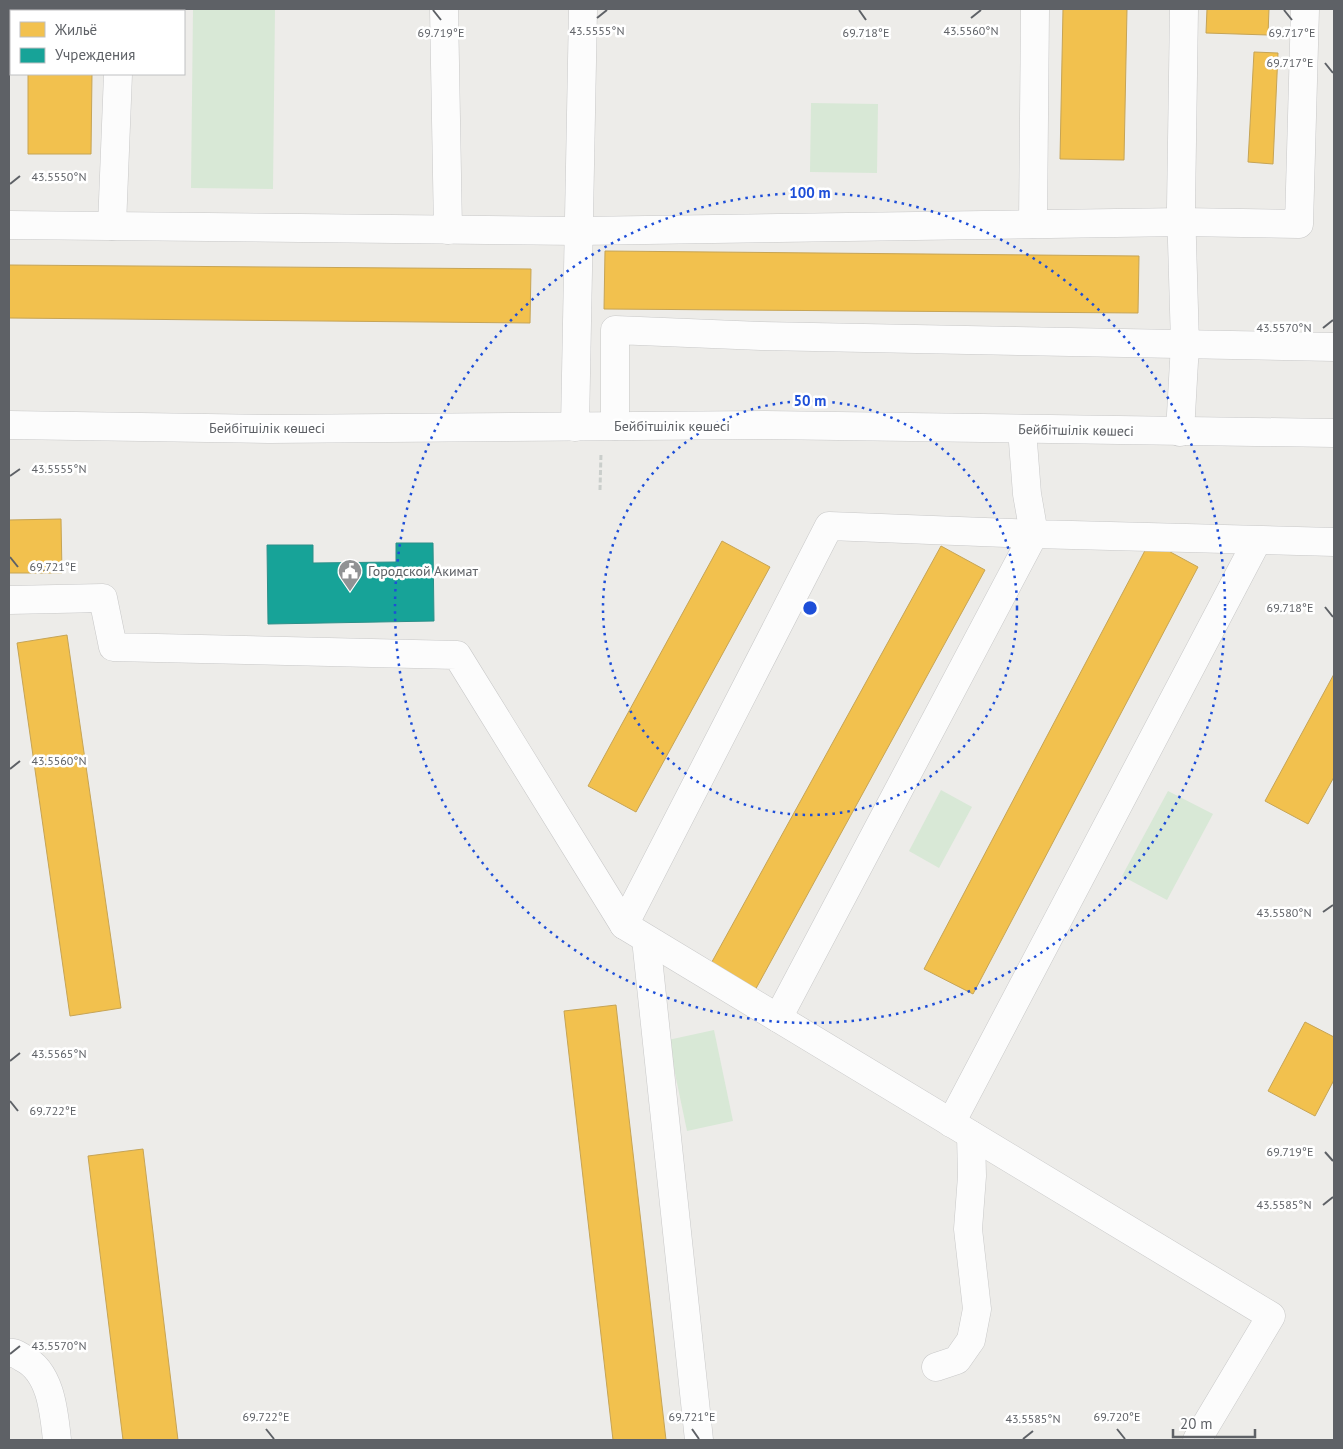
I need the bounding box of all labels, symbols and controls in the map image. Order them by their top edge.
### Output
legend [10,10,185,75]
text: Жильё [54,20,97,39]
text: 43.5555°N [570,23,624,38]
text: 43.5560°N [944,23,998,38]
text: 69.719°E [418,25,464,40]
text: 69.718°E [843,25,889,40]
text: 69.717°E [1269,25,1315,40]
text: Учреждения [55,45,135,64]
text: 69.717°E [1267,55,1313,70]
text: 43.5550°N [32,169,86,184]
text: 100 m [789,183,831,202]
text: 43.5570°N [1257,320,1311,335]
text: 50 m [794,391,826,410]
street label: Бейбітшілік көшесі [614,417,730,435]
street label: Бейбітшілік көшесі [209,419,325,437]
street label: Бейбітшілік көшесі [1018,420,1134,440]
text: 43.5555°N [32,461,86,476]
public building icon: Городской Акимат [337,558,363,592]
text: 69.721°E [30,559,76,574]
place label: Городской Акимат [368,562,479,580]
centre of rings [801,599,819,617]
text: 69.718°E [1267,600,1313,615]
text: 43.5560°N [32,753,86,768]
text: 43.5580°N [1257,905,1311,920]
text: 43.5565°N [32,1046,86,1061]
text: 69.722°E [30,1103,76,1118]
text: 69.719°E [1267,1144,1313,1159]
text: 43.5585°N [1257,1197,1311,1212]
text: 43.5570°N [32,1338,86,1353]
scale bar [1173,1406,1256,1438]
text: 69.722°E [243,1409,289,1424]
text: 69.721°E [669,1409,715,1424]
text: 69.720°E [1094,1409,1140,1424]
text: 43.5585°N [1006,1411,1060,1426]
text: 20 m [1180,1414,1213,1433]

